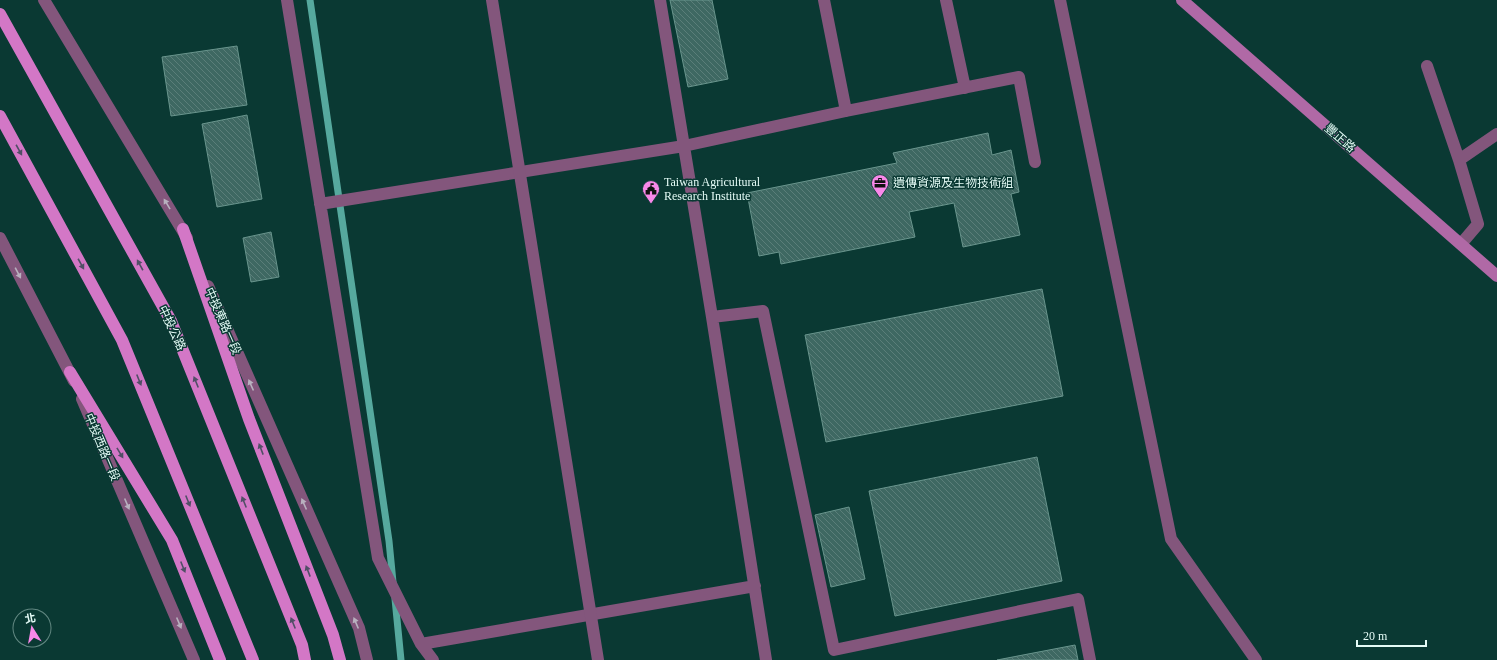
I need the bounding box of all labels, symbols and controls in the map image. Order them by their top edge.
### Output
street label: 豐正路 [1322,121,1358,155]
one-way arrow [15,144,22,156]
office icon: 遺傳資源及生物技術組 [870,173,890,198]
place label: Taiwan Agricultural Research Institute [664,175,761,203]
place label: 遺傳資源及生物技術組 [893,176,1013,190]
public building icon: Taiwan Agricultural Research Institute [641,179,661,204]
one-way arrow [164,198,171,210]
one-way arrow [77,258,84,270]
one-way arrow [137,259,143,271]
one-way arrow [15,267,21,278]
street label: 中投東路一段 [202,285,244,357]
street label: 中投公路 [156,303,188,353]
one-way arrow [136,375,142,387]
one-way arrow [192,375,198,387]
one-way arrow [248,378,254,390]
street label: 中投西路一段 [81,411,123,483]
one-way arrow [257,443,263,455]
one-way arrow [116,447,123,459]
one-way arrow [185,495,191,506]
one-way arrow [241,496,247,508]
one-way arrow [124,498,130,510]
one-way arrow [301,498,307,509]
one-way arrow [180,561,186,573]
one-way arrow [304,564,310,576]
north arrow [12,608,52,648]
text: 北 [24,611,37,625]
one-way arrow [353,616,359,628]
one-way arrow [289,617,295,629]
one-way arrow [176,618,182,630]
scale bar [1357,622,1426,648]
text: 20 m [1363,629,1388,643]

